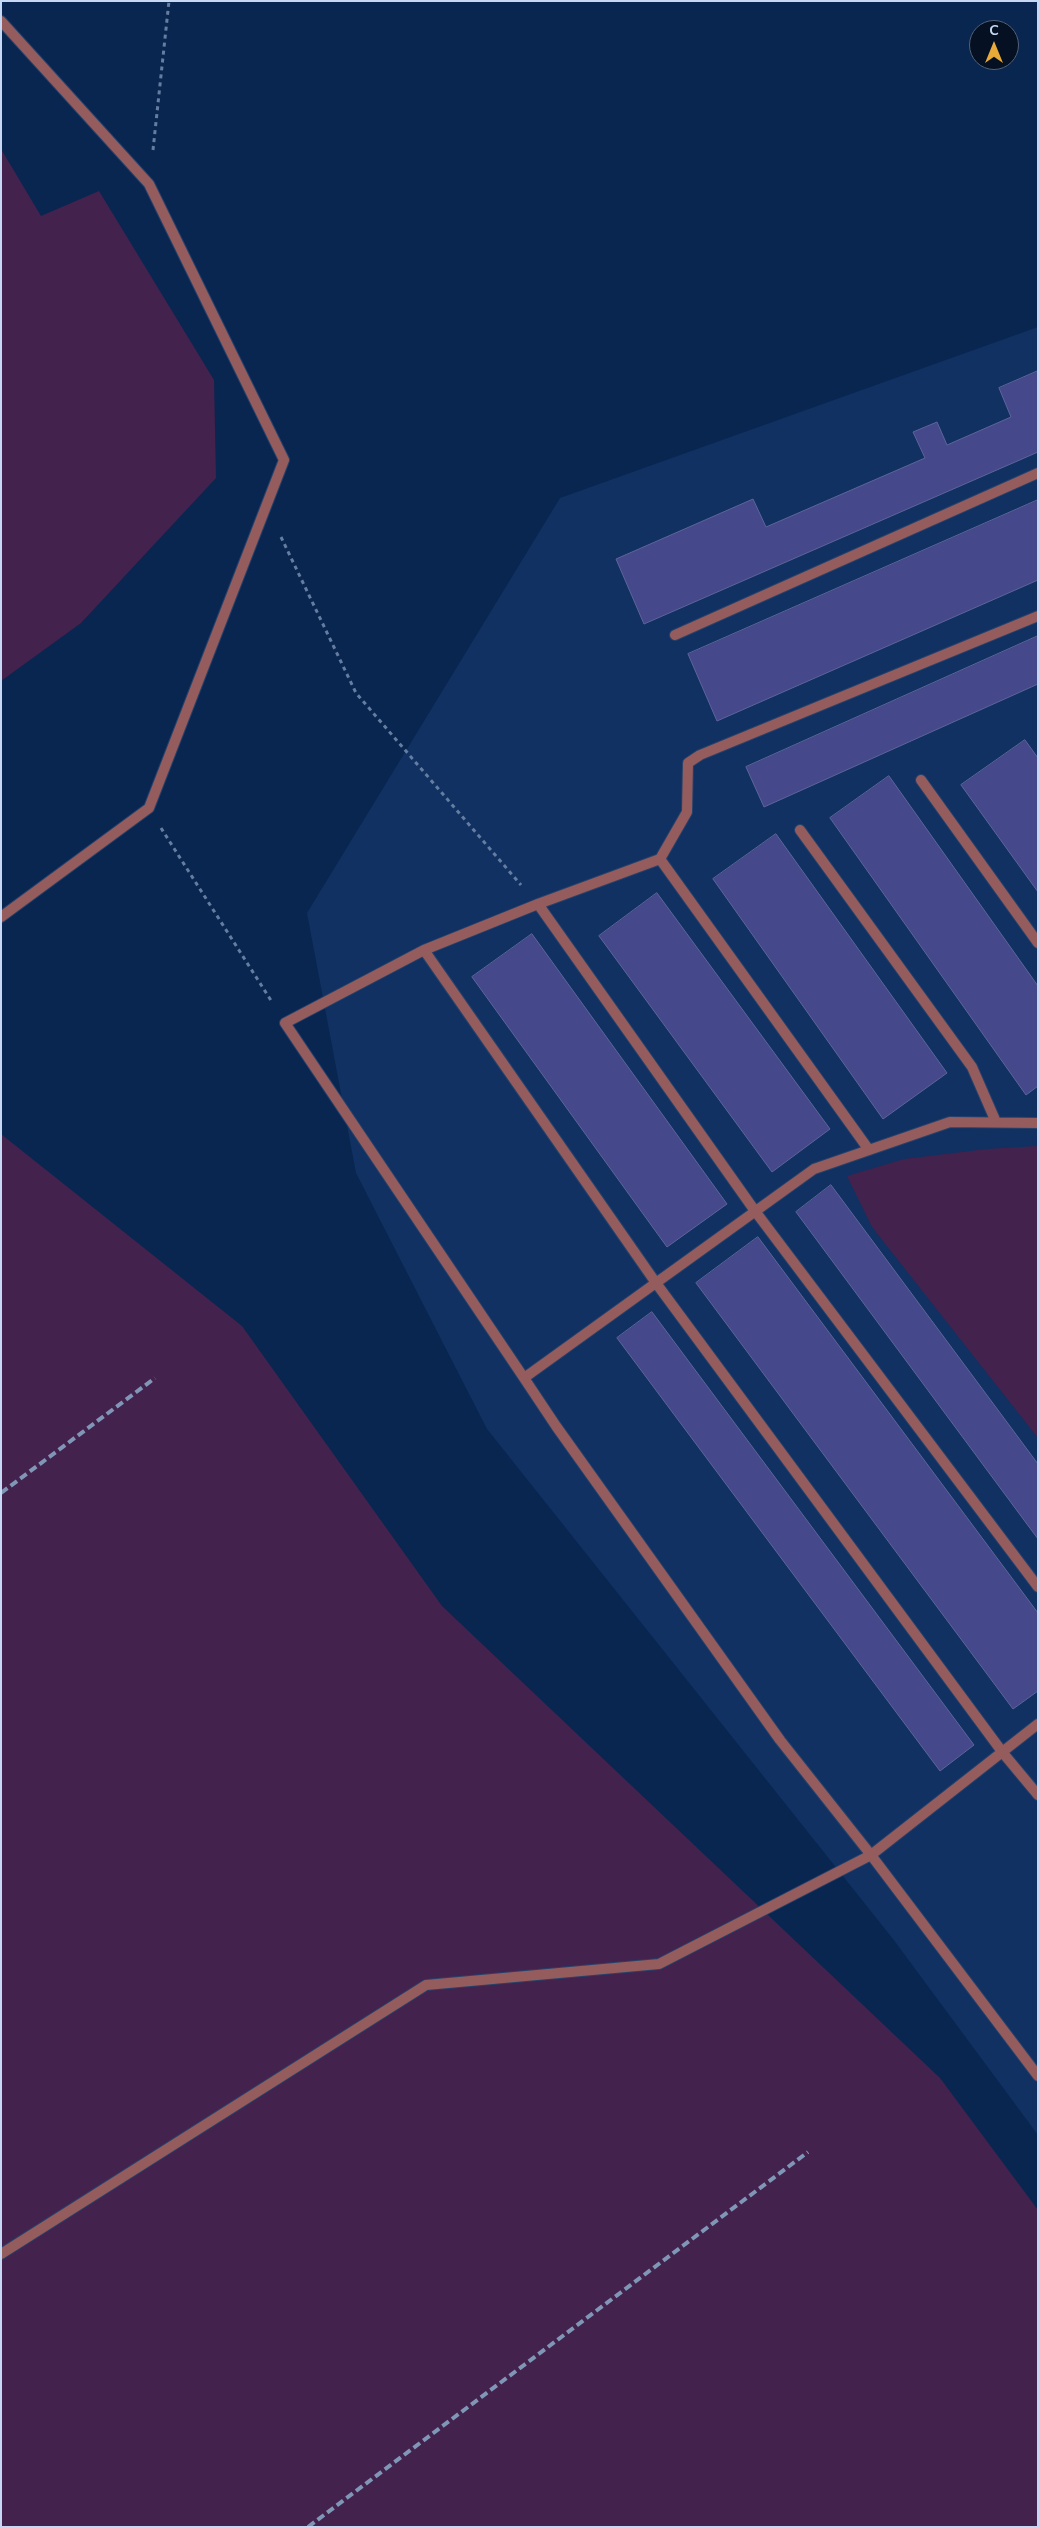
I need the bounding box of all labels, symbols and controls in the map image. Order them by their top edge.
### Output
north arrow [969,20,1019,70]
text: С [989,21,999,40]

